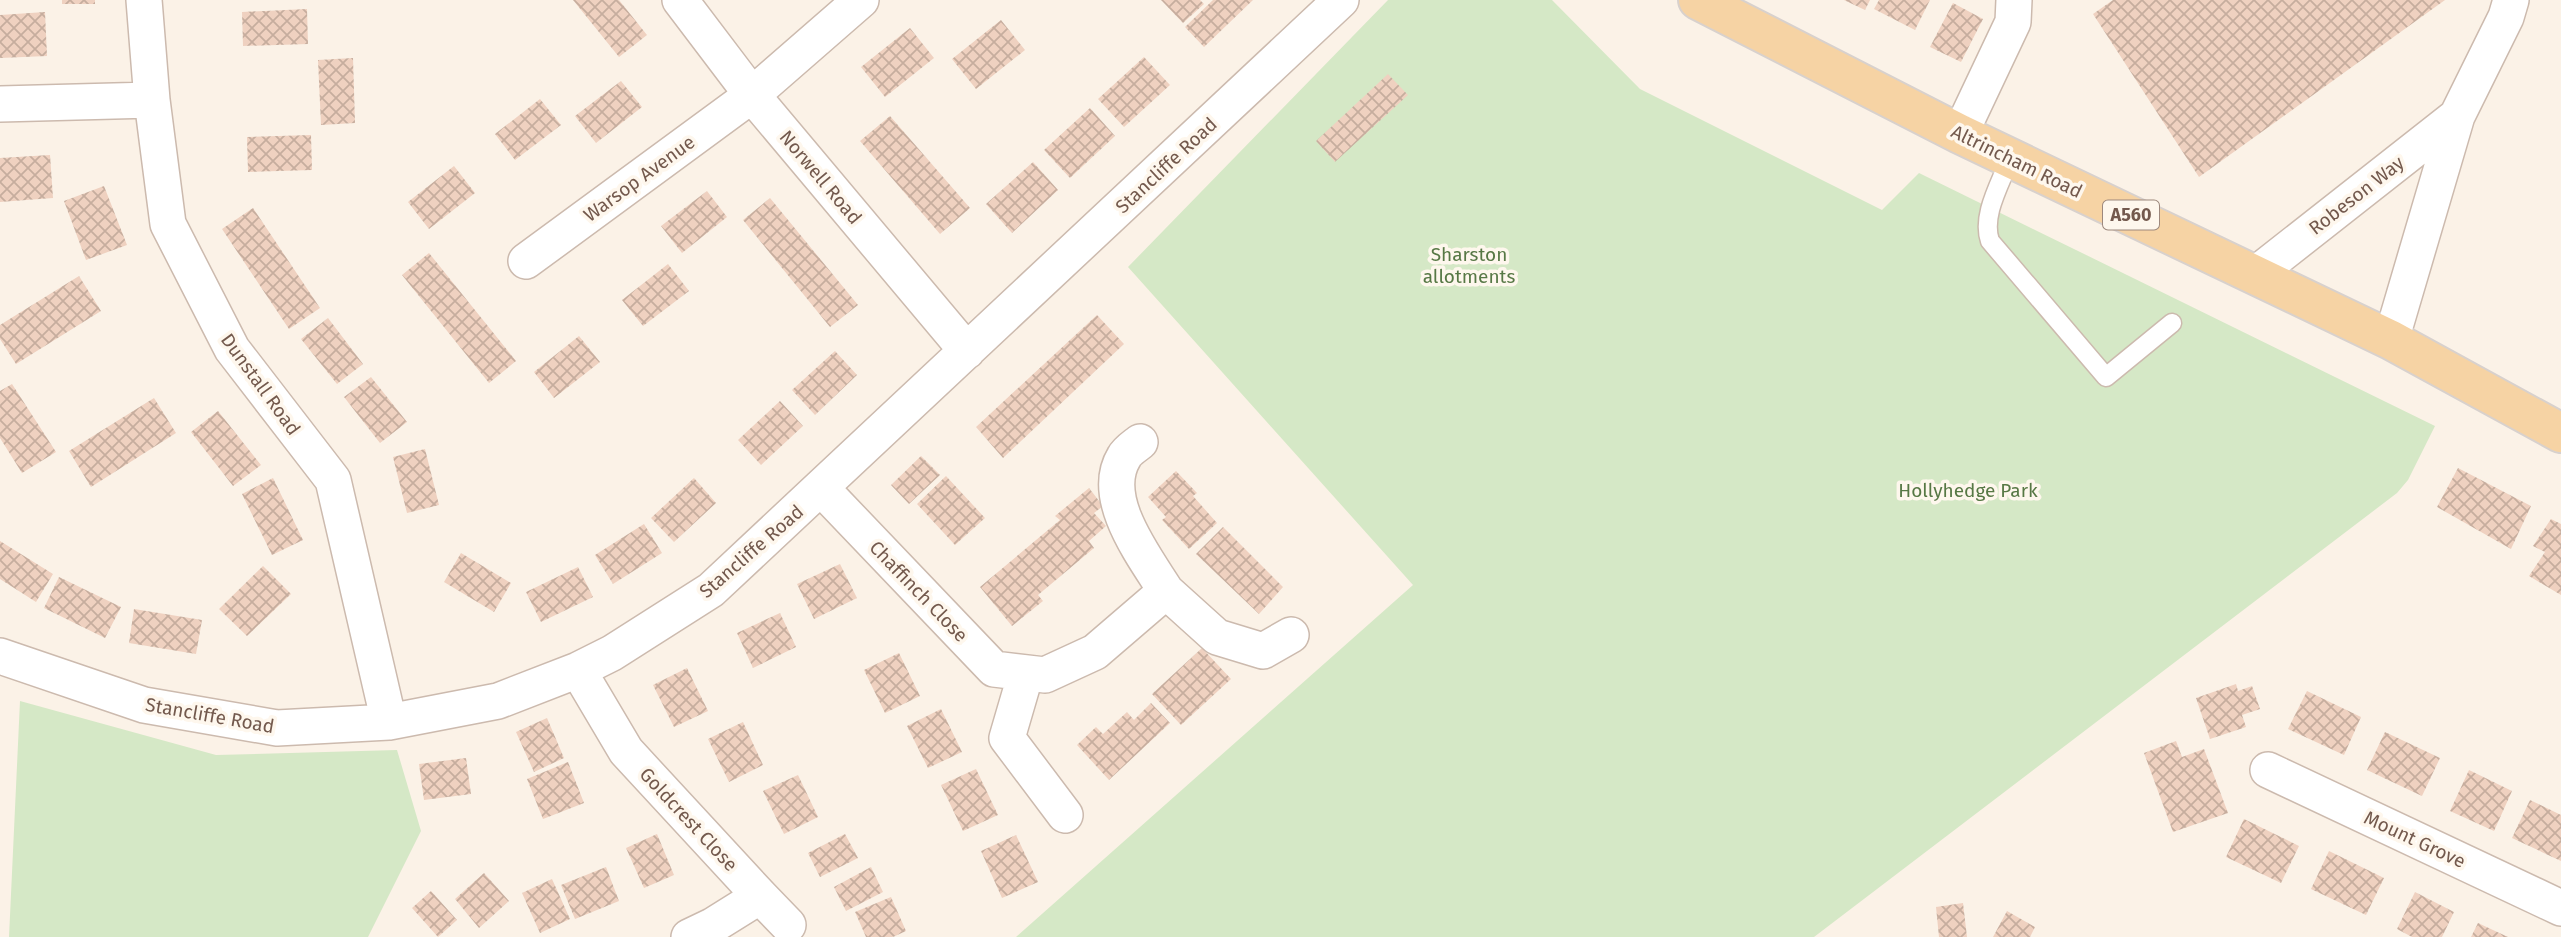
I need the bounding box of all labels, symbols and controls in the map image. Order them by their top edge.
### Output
street label: Stancliffe Road [1111,113,1222,218]
street label: Altrincham Road [1948,120,2086,203]
street label: Norwell Road [775,126,867,229]
street label: Warsop Avenue [579,130,699,226]
street label: Robeson Way [2304,151,2409,240]
road number: A560 [2103,200,2159,230]
park label: Sharston allotments [1423,243,1515,288]
street label: Dunstall Road [216,329,305,440]
park label: Hollyhedge Park [1898,479,2038,502]
street label: Stancliffe Road [695,500,808,603]
street label: Chaffinch Close [865,536,973,647]
street label: Stancliffe Road [144,693,276,738]
street label: Goldcrest Close [635,763,742,876]
street label: Mount Grove [2360,806,2469,873]

